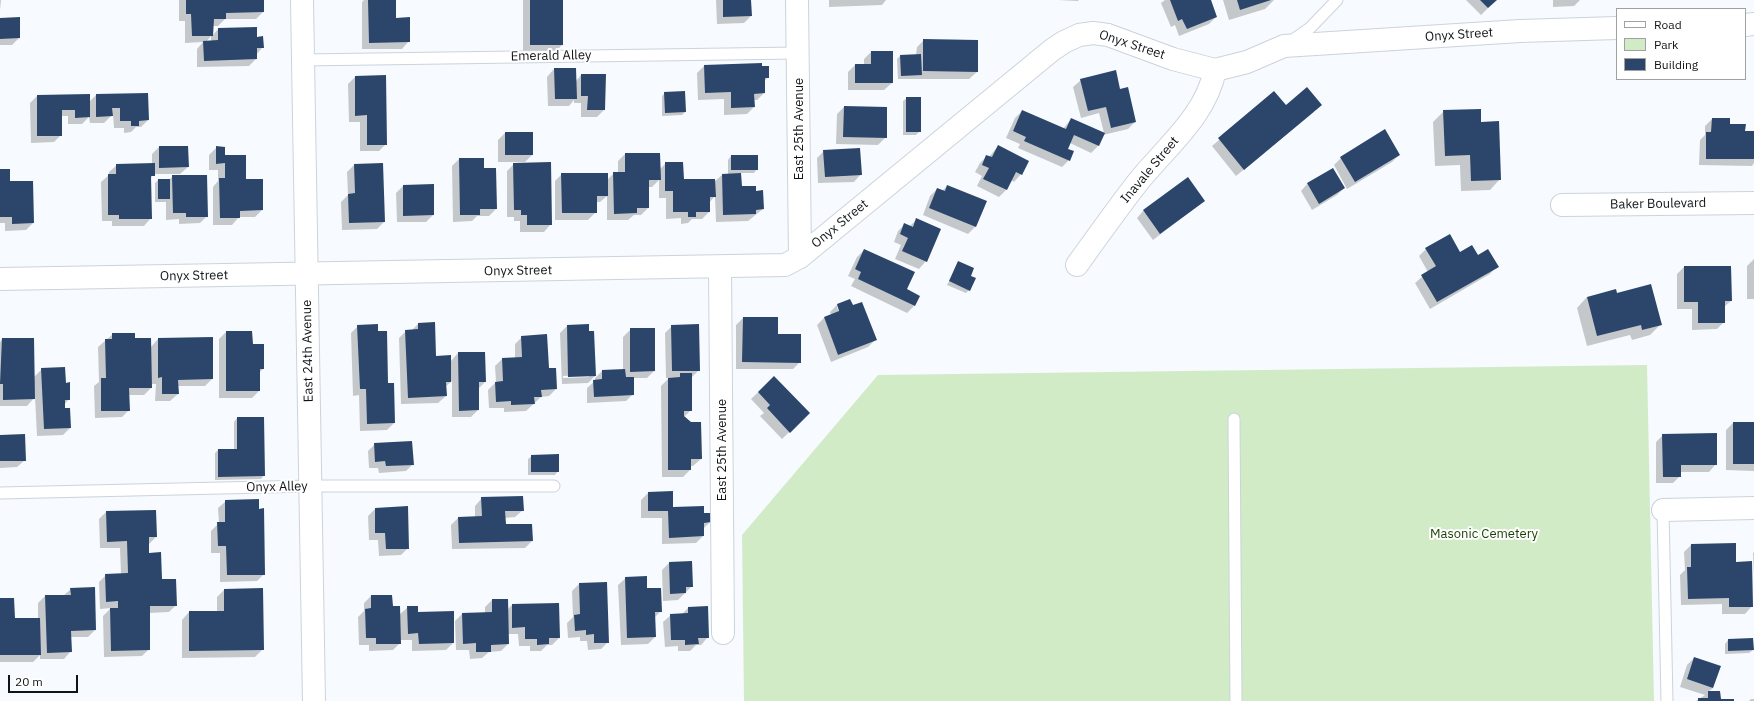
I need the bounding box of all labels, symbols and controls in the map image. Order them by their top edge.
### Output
legend [1616,8,1746,80]
text: Road [1654,17,1682,32]
street label: Onyx Street [1424,25,1494,45]
street label: Onyx Street [1097,27,1167,63]
text: Park [1654,37,1678,52]
street label: Emerald Alley [510,47,592,65]
text: Building [1654,57,1698,72]
street label: East 25th Avenue [791,78,807,180]
street label: Inavale Street [1118,134,1182,206]
street label: Baker Boulevard [1610,195,1706,213]
street label: Onyx Street [809,196,871,252]
street label: Onyx Street [484,263,552,279]
street label: Onyx Street [160,268,228,284]
street label: East 24th Avenue [299,300,317,402]
street label: East 25th Avenue [714,399,730,501]
street label: Onyx Alley [246,479,308,495]
park label: Masonic Cemetery [1430,526,1538,542]
scale bar [10,667,80,693]
text: 20 m [15,674,43,689]

